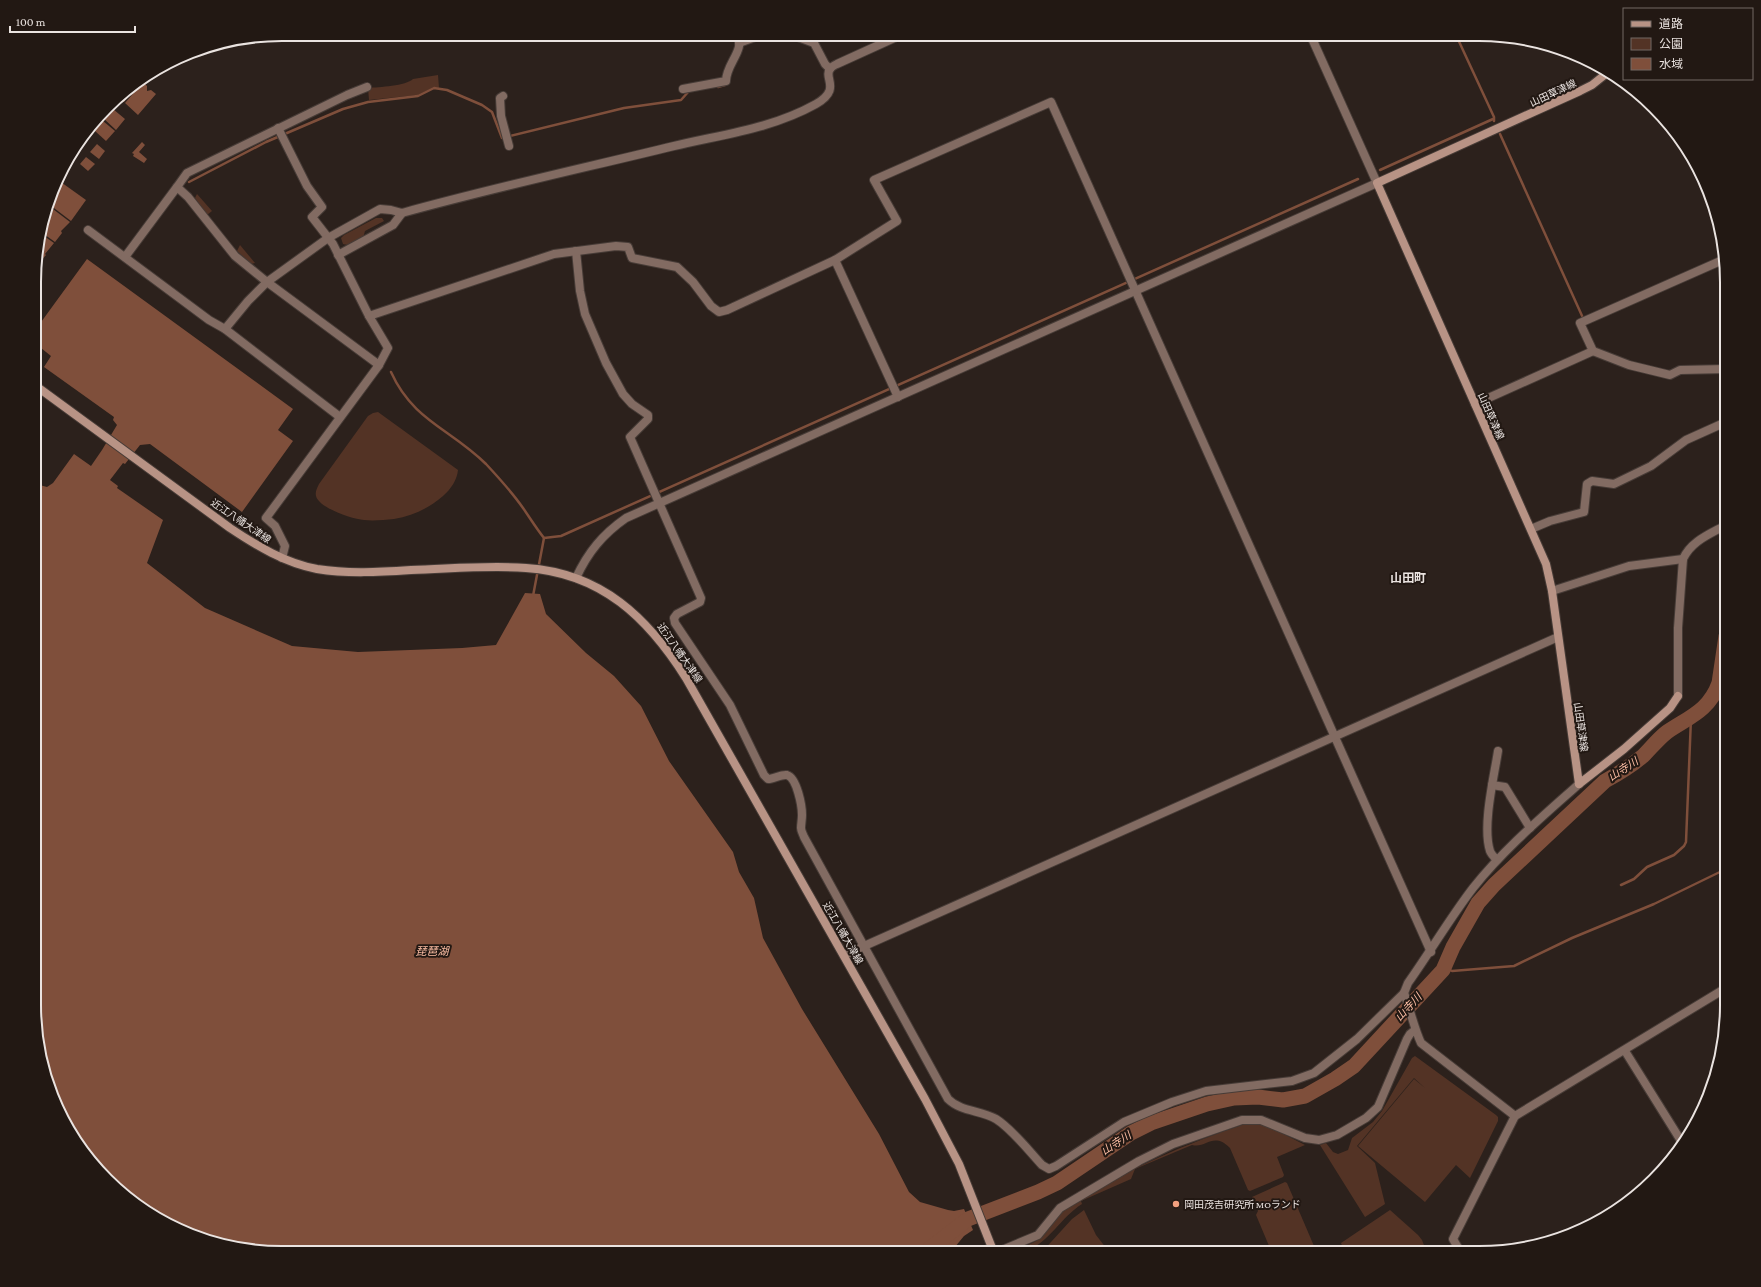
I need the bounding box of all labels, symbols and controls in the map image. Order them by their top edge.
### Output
scale bar [10,8,135,34]
legend [1623,8,1753,80]
text: 100 m [16,15,46,29]
text: 道路 [1659,17,1683,31]
text: 公園 [1659,37,1683,51]
text: 水域 [1659,57,1683,71]
street label: 山田草津線 [1528,77,1578,109]
street label: 山田草津線 [1476,391,1506,441]
street label: 近江八幡大津線 [209,497,273,545]
district label: 山田町 [1390,571,1426,585]
street label: 近江八幡大津線 [655,621,705,685]
street label: 山田草津線 [1572,701,1590,753]
water label: 山寺川 [1606,754,1641,783]
street label: 近江八幡大津線 [821,900,865,966]
water label: 琵琶湖 [416,945,450,957]
water label: 山寺川 [1392,990,1424,1023]
water label: 山寺川 [1099,1128,1134,1157]
marker: 岡田茂吉研究所 MOランド [1171,1199,1181,1209]
place label: 岡田茂吉研究所 MOランド [1184,1199,1301,1210]

